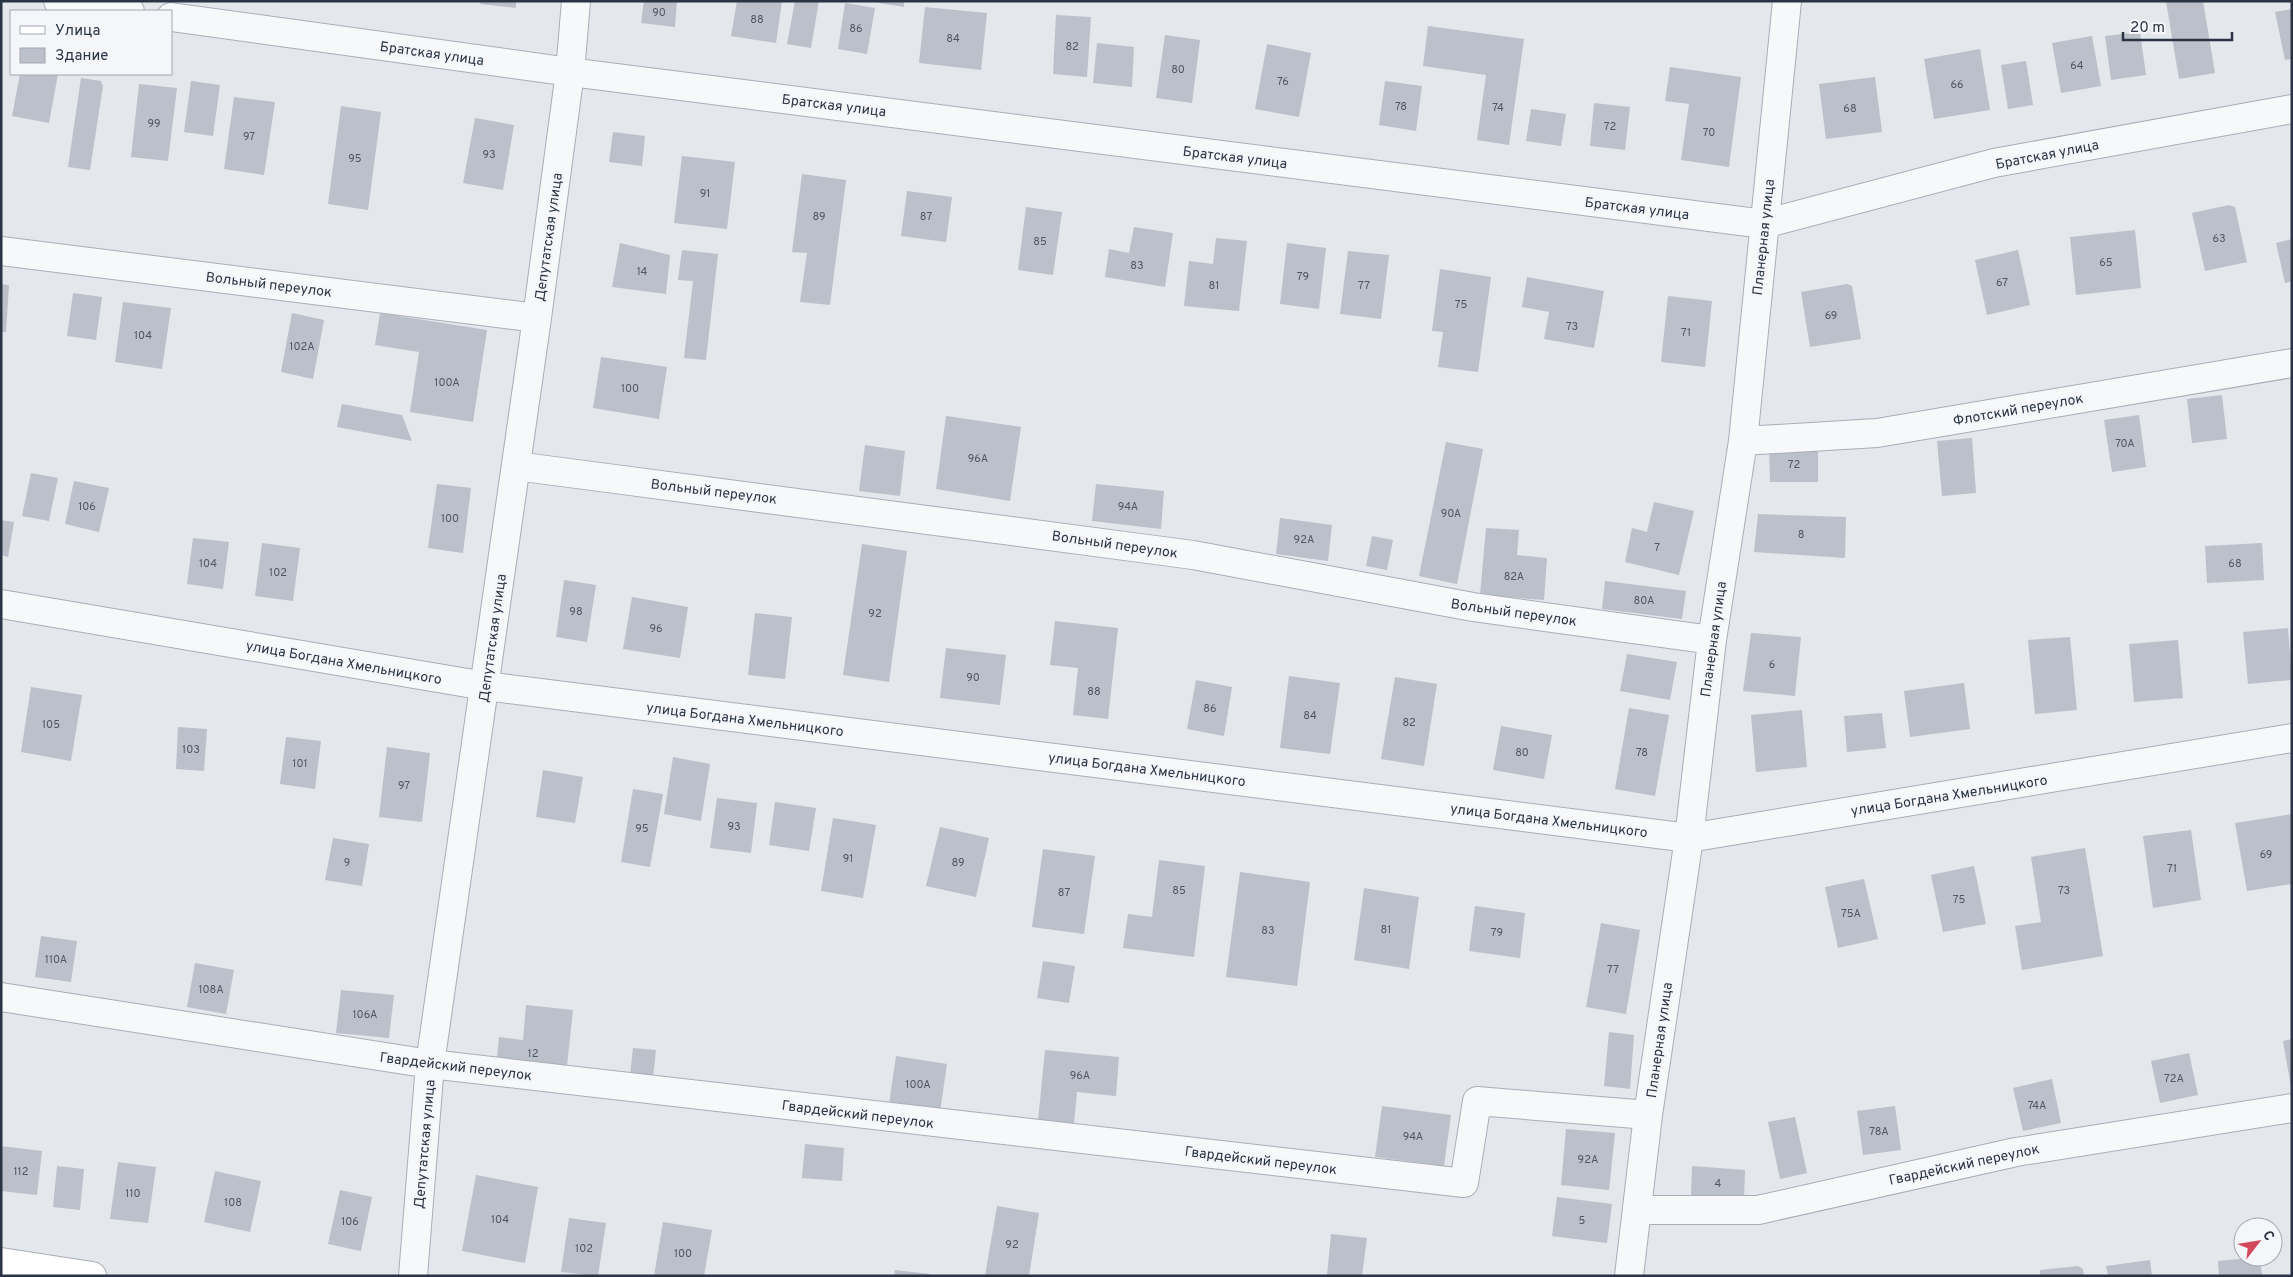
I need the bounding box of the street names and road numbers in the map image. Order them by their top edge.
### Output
street label: Братская улица [379,39,485,70]
street label: Братская улица [781,92,887,121]
street label: Братская улица [1994,137,2100,174]
street label: Братская улица [1182,144,1288,173]
street label: Депутатская улица [532,172,567,303]
street label: Планерная улица [1750,178,1779,296]
street label: Братская улица [1584,195,1690,224]
street label: Вольный переулок [205,269,333,302]
street label: Флотский переулок [1952,391,2085,430]
street label: Вольный переулок [650,476,778,509]
street label: Вольный переулок [1051,528,1179,563]
street label: Депутатская улица [476,573,511,704]
street label: Планерная улица [1698,580,1731,698]
street label: Вольный переулок [1450,596,1578,631]
street label: улица Богдана Хмельницкого [244,638,443,689]
street label: улица Богдана Хмельницкого [645,700,845,741]
street label: улица Богдана Хмельницкого [1047,750,1247,791]
street label: улица Богдана Хмельницкого [1850,773,2049,820]
street label: улица Богдана Хмельницкого [1449,801,1649,842]
street label: Планерная улица [1644,981,1677,1099]
street label: Гвардейский переулок [379,1050,533,1085]
street label: Депутатская улица [411,1079,440,1209]
street label: Гвардейский переулок [781,1098,935,1133]
street label: Гвардейский переулок [1888,1141,2041,1190]
street label: Гвардейский переулок [1184,1144,1338,1179]

